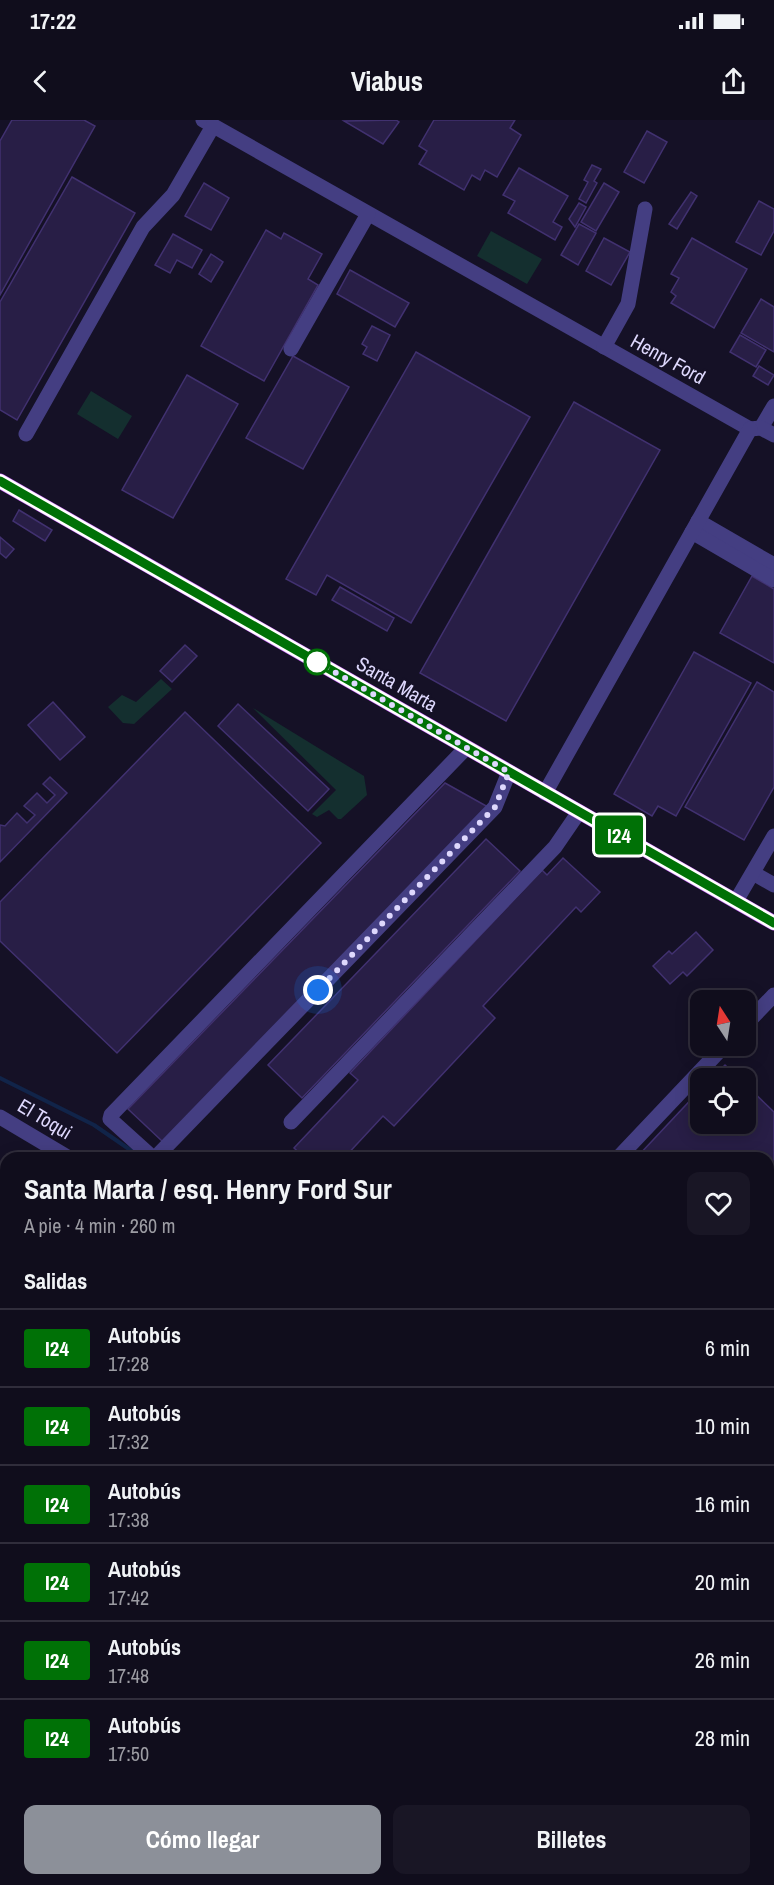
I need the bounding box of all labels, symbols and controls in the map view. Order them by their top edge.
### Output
text: 17:22 [30,6,76,36]
text: Viabus [351,63,423,99]
icon: back [24,65,57,98]
icon: share [717,65,750,98]
street label: Henry Ford [626,327,710,390]
unlabelled marker [304,649,330,675]
street label: Santa Marta [352,650,443,718]
line badge: I24 [584,816,654,854]
text: I24 [607,821,631,850]
your location [303,975,333,1005]
north arrow [690,990,756,1056]
map controls [690,990,756,1134]
button: locate [690,1068,756,1134]
street label: El Toqui [13,1092,77,1145]
text: Santa Marta / esq. Henry Ford Sur [24,1170,392,1208]
button: heart [687,1172,750,1235]
text: A pie · 4 min · 260 m [24,1212,175,1239]
text: Salidas [24,1266,87,1296]
text: Autobús [108,1320,181,1350]
text: 6 min [705,1333,750,1363]
text: I24 [45,1334,69,1363]
text: 17:28 [108,1350,149,1377]
text: Autobús [108,1398,181,1428]
text: 10 min [695,1411,750,1441]
text: I24 [45,1412,69,1441]
text: 17:32 [108,1428,149,1455]
text: Autobús [108,1476,181,1506]
text: 16 min [695,1489,750,1519]
text: I24 [45,1490,69,1519]
text: 17:38 [108,1506,149,1533]
text: Autobús [108,1554,181,1584]
text: 20 min [695,1567,750,1597]
text: I24 [45,1568,69,1597]
text: 17:42 [108,1584,149,1611]
text: Autobús [108,1632,181,1662]
text: 26 min [695,1645,750,1675]
text: I24 [45,1646,69,1675]
text: 17:48 [108,1662,149,1689]
text: Autobús [108,1710,181,1740]
text: 28 min [695,1723,750,1753]
text: I24 [45,1724,69,1753]
text: 17:50 [108,1740,149,1767]
button: Cómo llegar [24,1805,381,1874]
button: Billetes [393,1805,750,1874]

